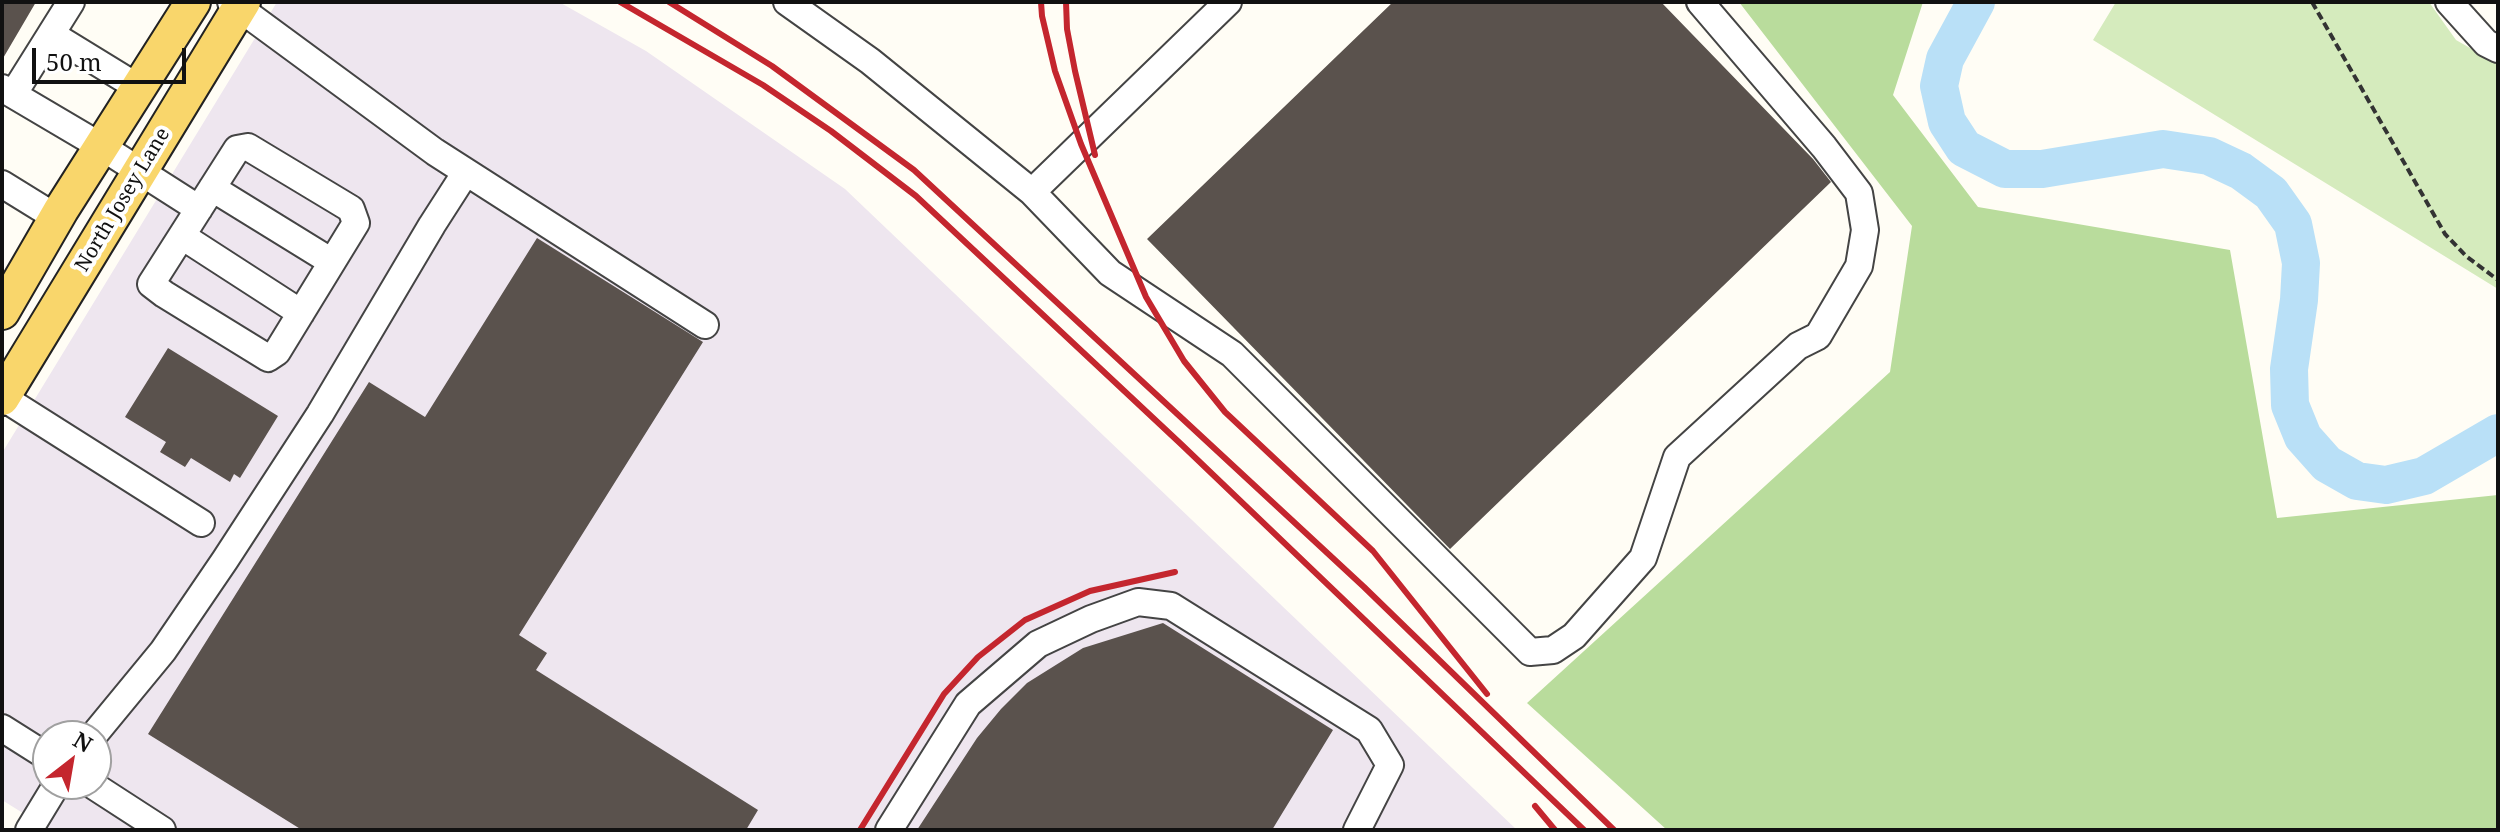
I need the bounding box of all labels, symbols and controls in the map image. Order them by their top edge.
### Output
scale bar [36,32,190,82]
text: 50 m [46,45,102,78]
street label: North Josey Lane [71,124,175,276]
north arrow [32,720,112,800]
text: N [68,724,98,758]

